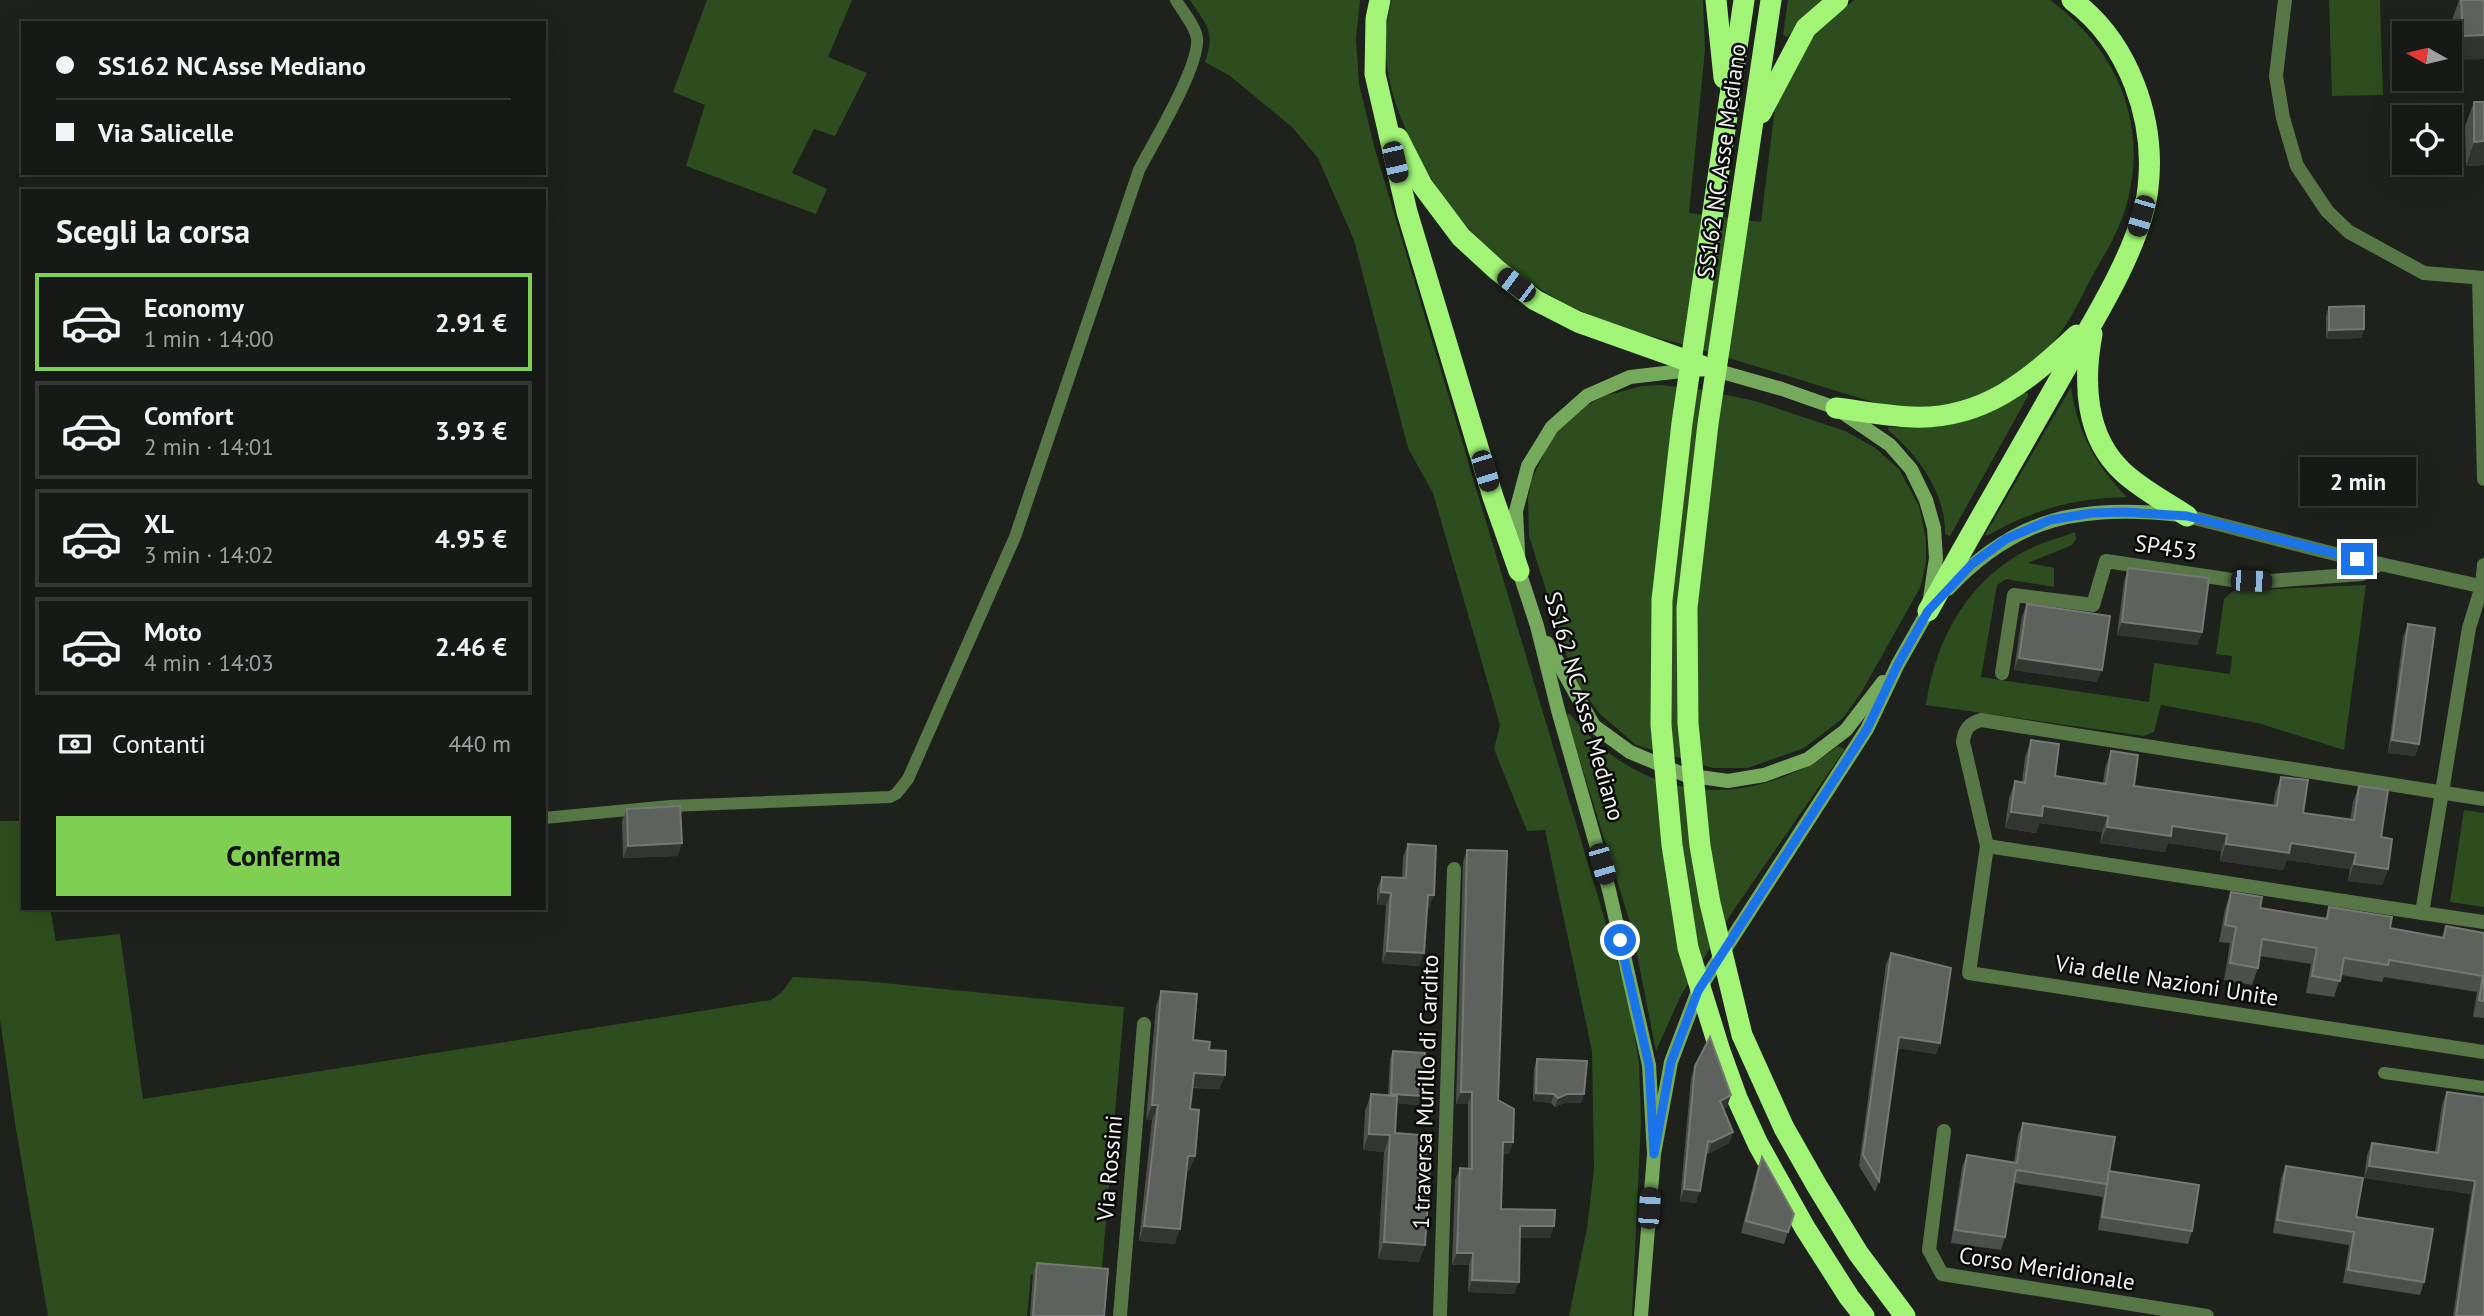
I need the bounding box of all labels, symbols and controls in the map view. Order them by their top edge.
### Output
north arrow [2392,21,2462,91]
map controls [2392,21,2462,175]
street label: SS162 NC Asse Mediano [1690,42,1752,280]
text: SS162 NC Asse Mediano [98,49,366,82]
button: locate [2392,105,2462,175]
text: Via Salicelle [98,116,234,149]
car [1381,139,1410,185]
car [2126,193,2157,239]
text: Scegli la corsa [56,210,250,252]
car [1493,264,1540,306]
icon: car [60,291,123,354]
text: Economy [144,291,244,324]
text: 2.91 € [435,306,507,339]
text: 1 min · 14:00 [144,324,274,353]
icon: car [60,399,123,462]
text: Comfort [144,399,234,432]
text: 3.93 € [435,414,507,447]
text: 2 min · 14:01 [144,432,274,461]
car [1469,448,1502,494]
callout: 2 min [2299,458,2415,506]
text: 2 min [2330,467,2386,496]
icon: car [60,507,123,570]
text: XL [144,507,174,540]
text: 4.95 € [435,522,507,555]
street label: SP453 [2133,528,2199,566]
text: 3 min · 14:02 [144,540,274,569]
route end [2341,543,2373,575]
car [2230,570,2273,592]
street label: SS162 NC Asse Mediano [1538,588,1632,824]
icon: car [60,615,123,678]
text: Moto [144,615,202,648]
text: 2.46 € [435,630,507,663]
text: 4 min · 14:03 [144,648,274,677]
icon: cash [56,725,94,763]
text: Contanti [112,727,206,760]
text: 440 m [449,729,511,758]
button: Conferma [56,816,511,896]
car [1587,841,1618,887]
route start [1604,924,1636,956]
street label: Via delle Nazioni Unite [2052,948,2281,1012]
street label: 1 traversa Murillo di Cardito [1406,954,1444,1230]
street label: Via Rossini [1090,1114,1128,1223]
car [1638,1186,1661,1230]
street label: Corso Meridionale [1957,1240,2137,1296]

